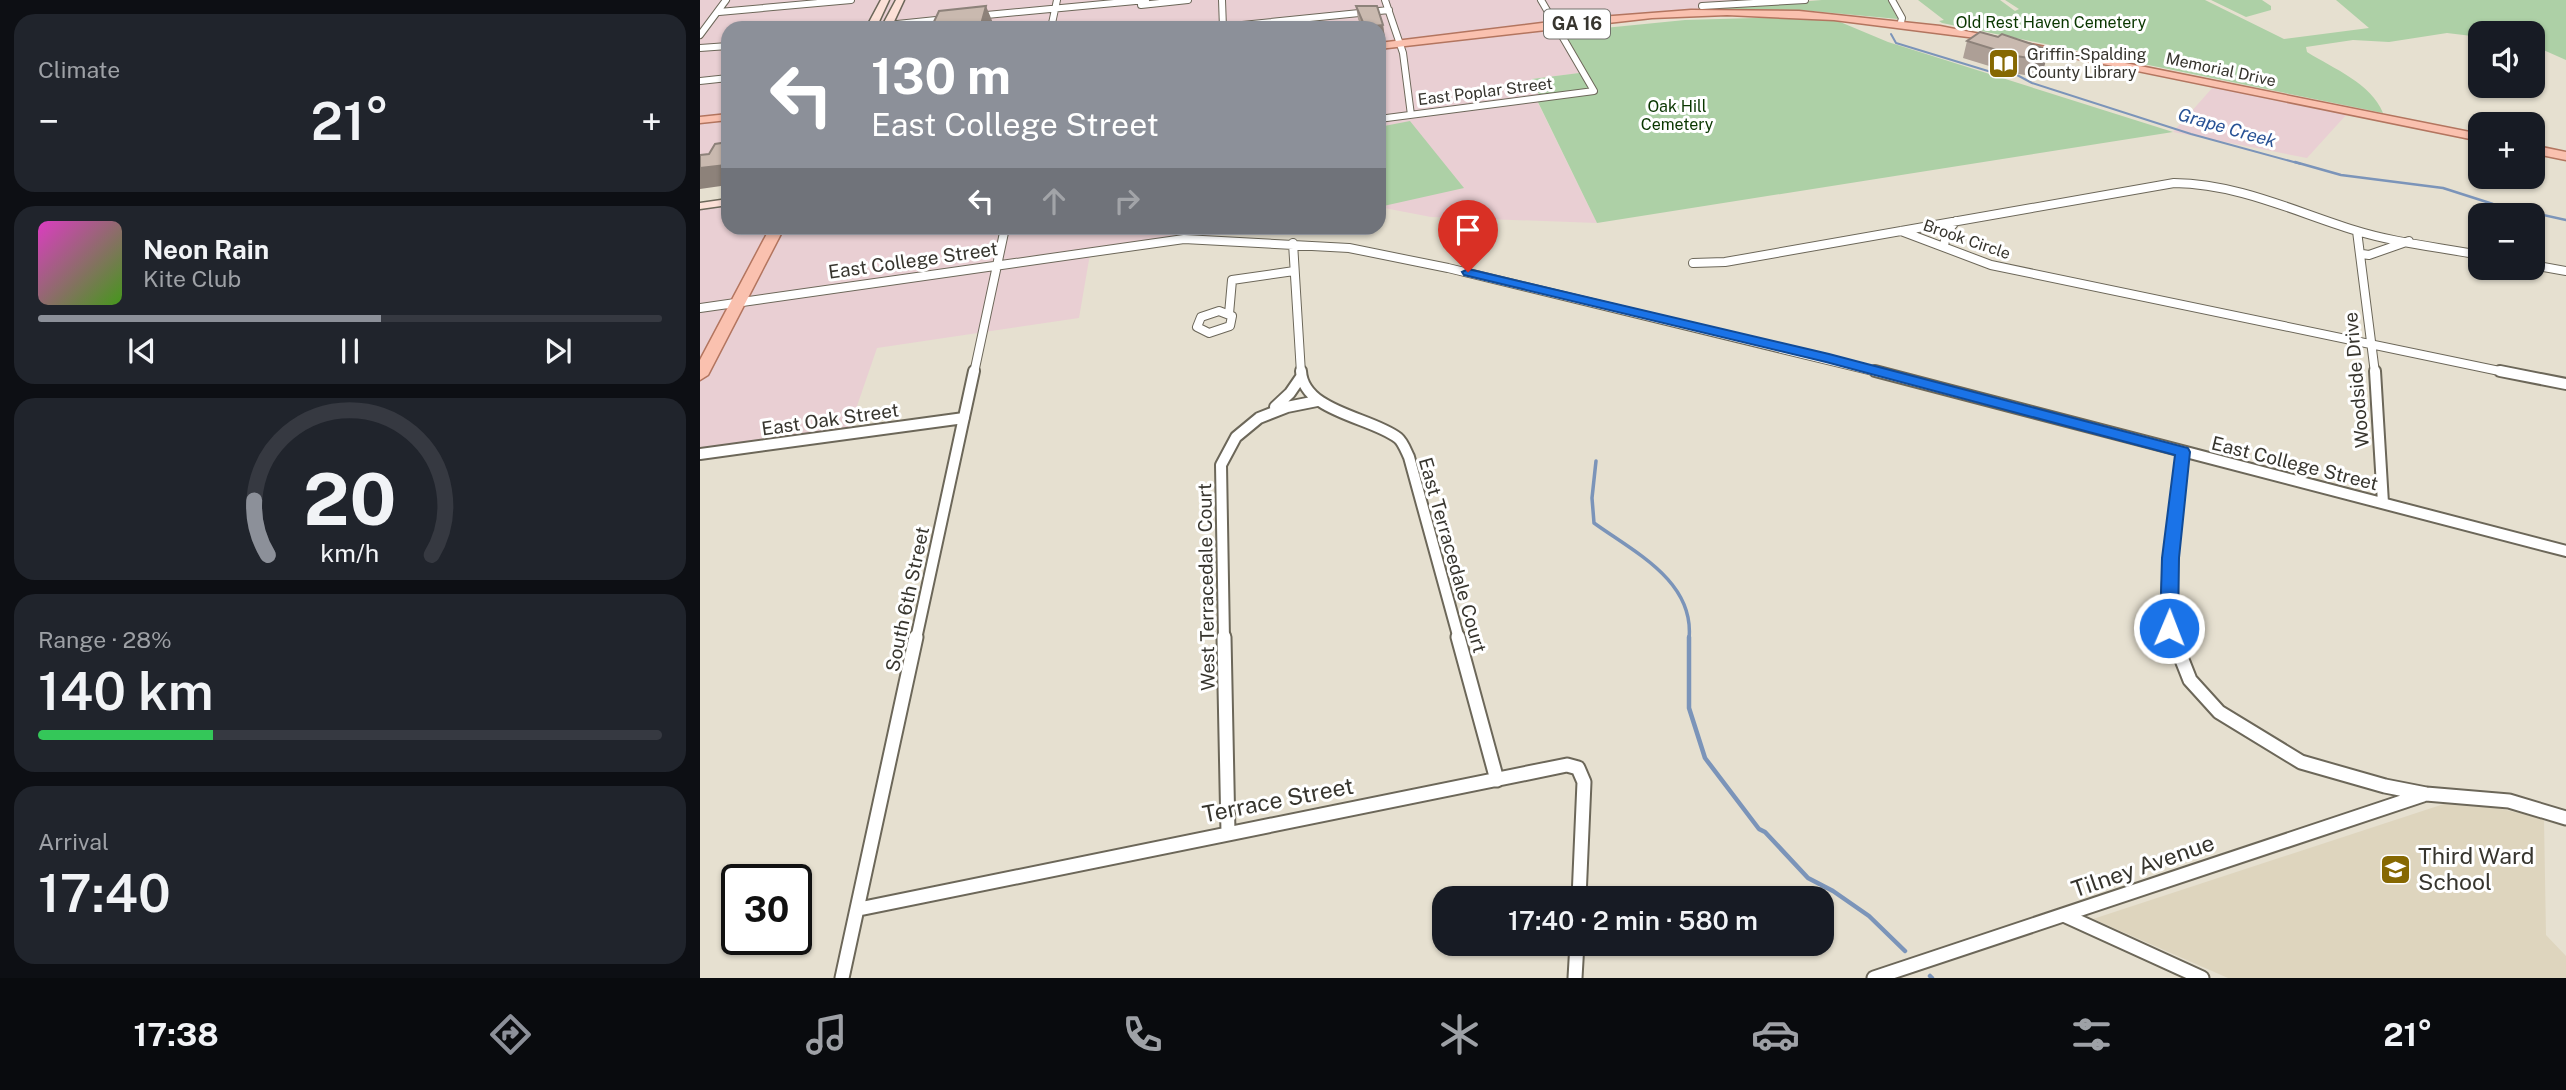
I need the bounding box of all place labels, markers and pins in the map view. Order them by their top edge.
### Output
place label: Griffin-Spalding County Library [2027,45,2146,82]
library icon: Griffin-Spalding County Library [1987,46,2021,80]
pin [1438,200,1498,272]
place label: Third Ward School [2418,842,2535,895]
school or university icon: Third Ward School [2378,852,2412,886]

